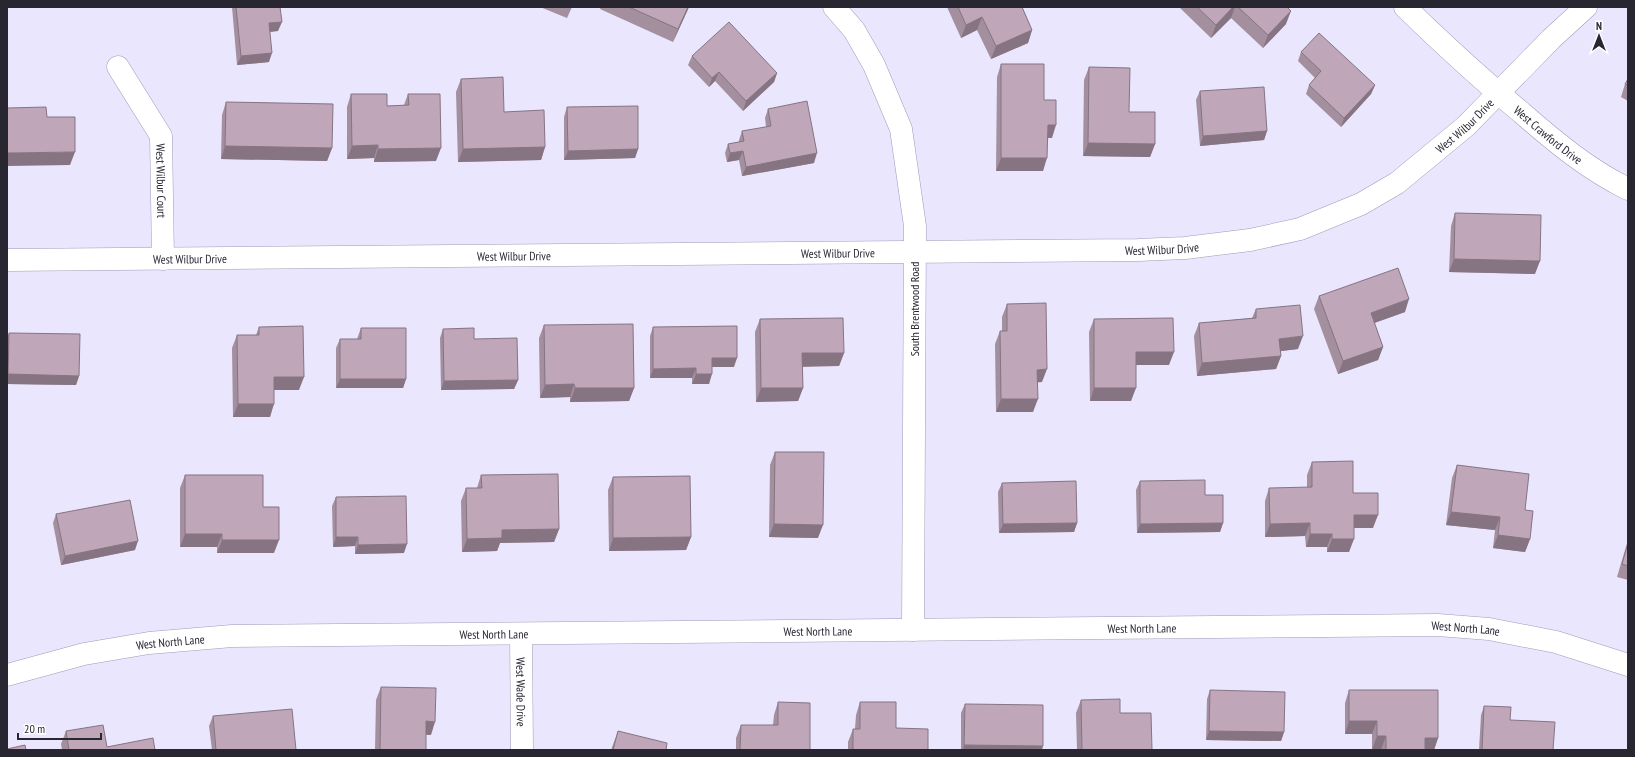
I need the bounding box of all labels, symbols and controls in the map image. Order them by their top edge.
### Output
north arrow [1579,16,1619,56]
text: N [1596,19,1602,33]
street label: West Wilbur Drive [1432,95,1497,156]
street label: West Crawford Drive [1511,102,1586,167]
street label: West Wilbur Court [154,143,170,219]
street label: West Wilbur Drive [1125,239,1200,258]
street label: West Wilbur Drive [801,245,875,260]
street label: West Wilbur Drive [477,248,551,263]
street label: West Wilbur Drive [153,251,227,266]
street label: South Brentwood Road [907,262,922,356]
street label: West North Lane [1431,617,1501,638]
street label: West North Lane [1107,620,1176,636]
street label: West North Lane [783,623,852,638]
street label: West North Lane [460,626,528,641]
street label: West North Lane [135,631,205,653]
street label: West Wade Drive [514,657,529,727]
scale bar [18,715,101,741]
text: 20 m [24,721,45,736]

